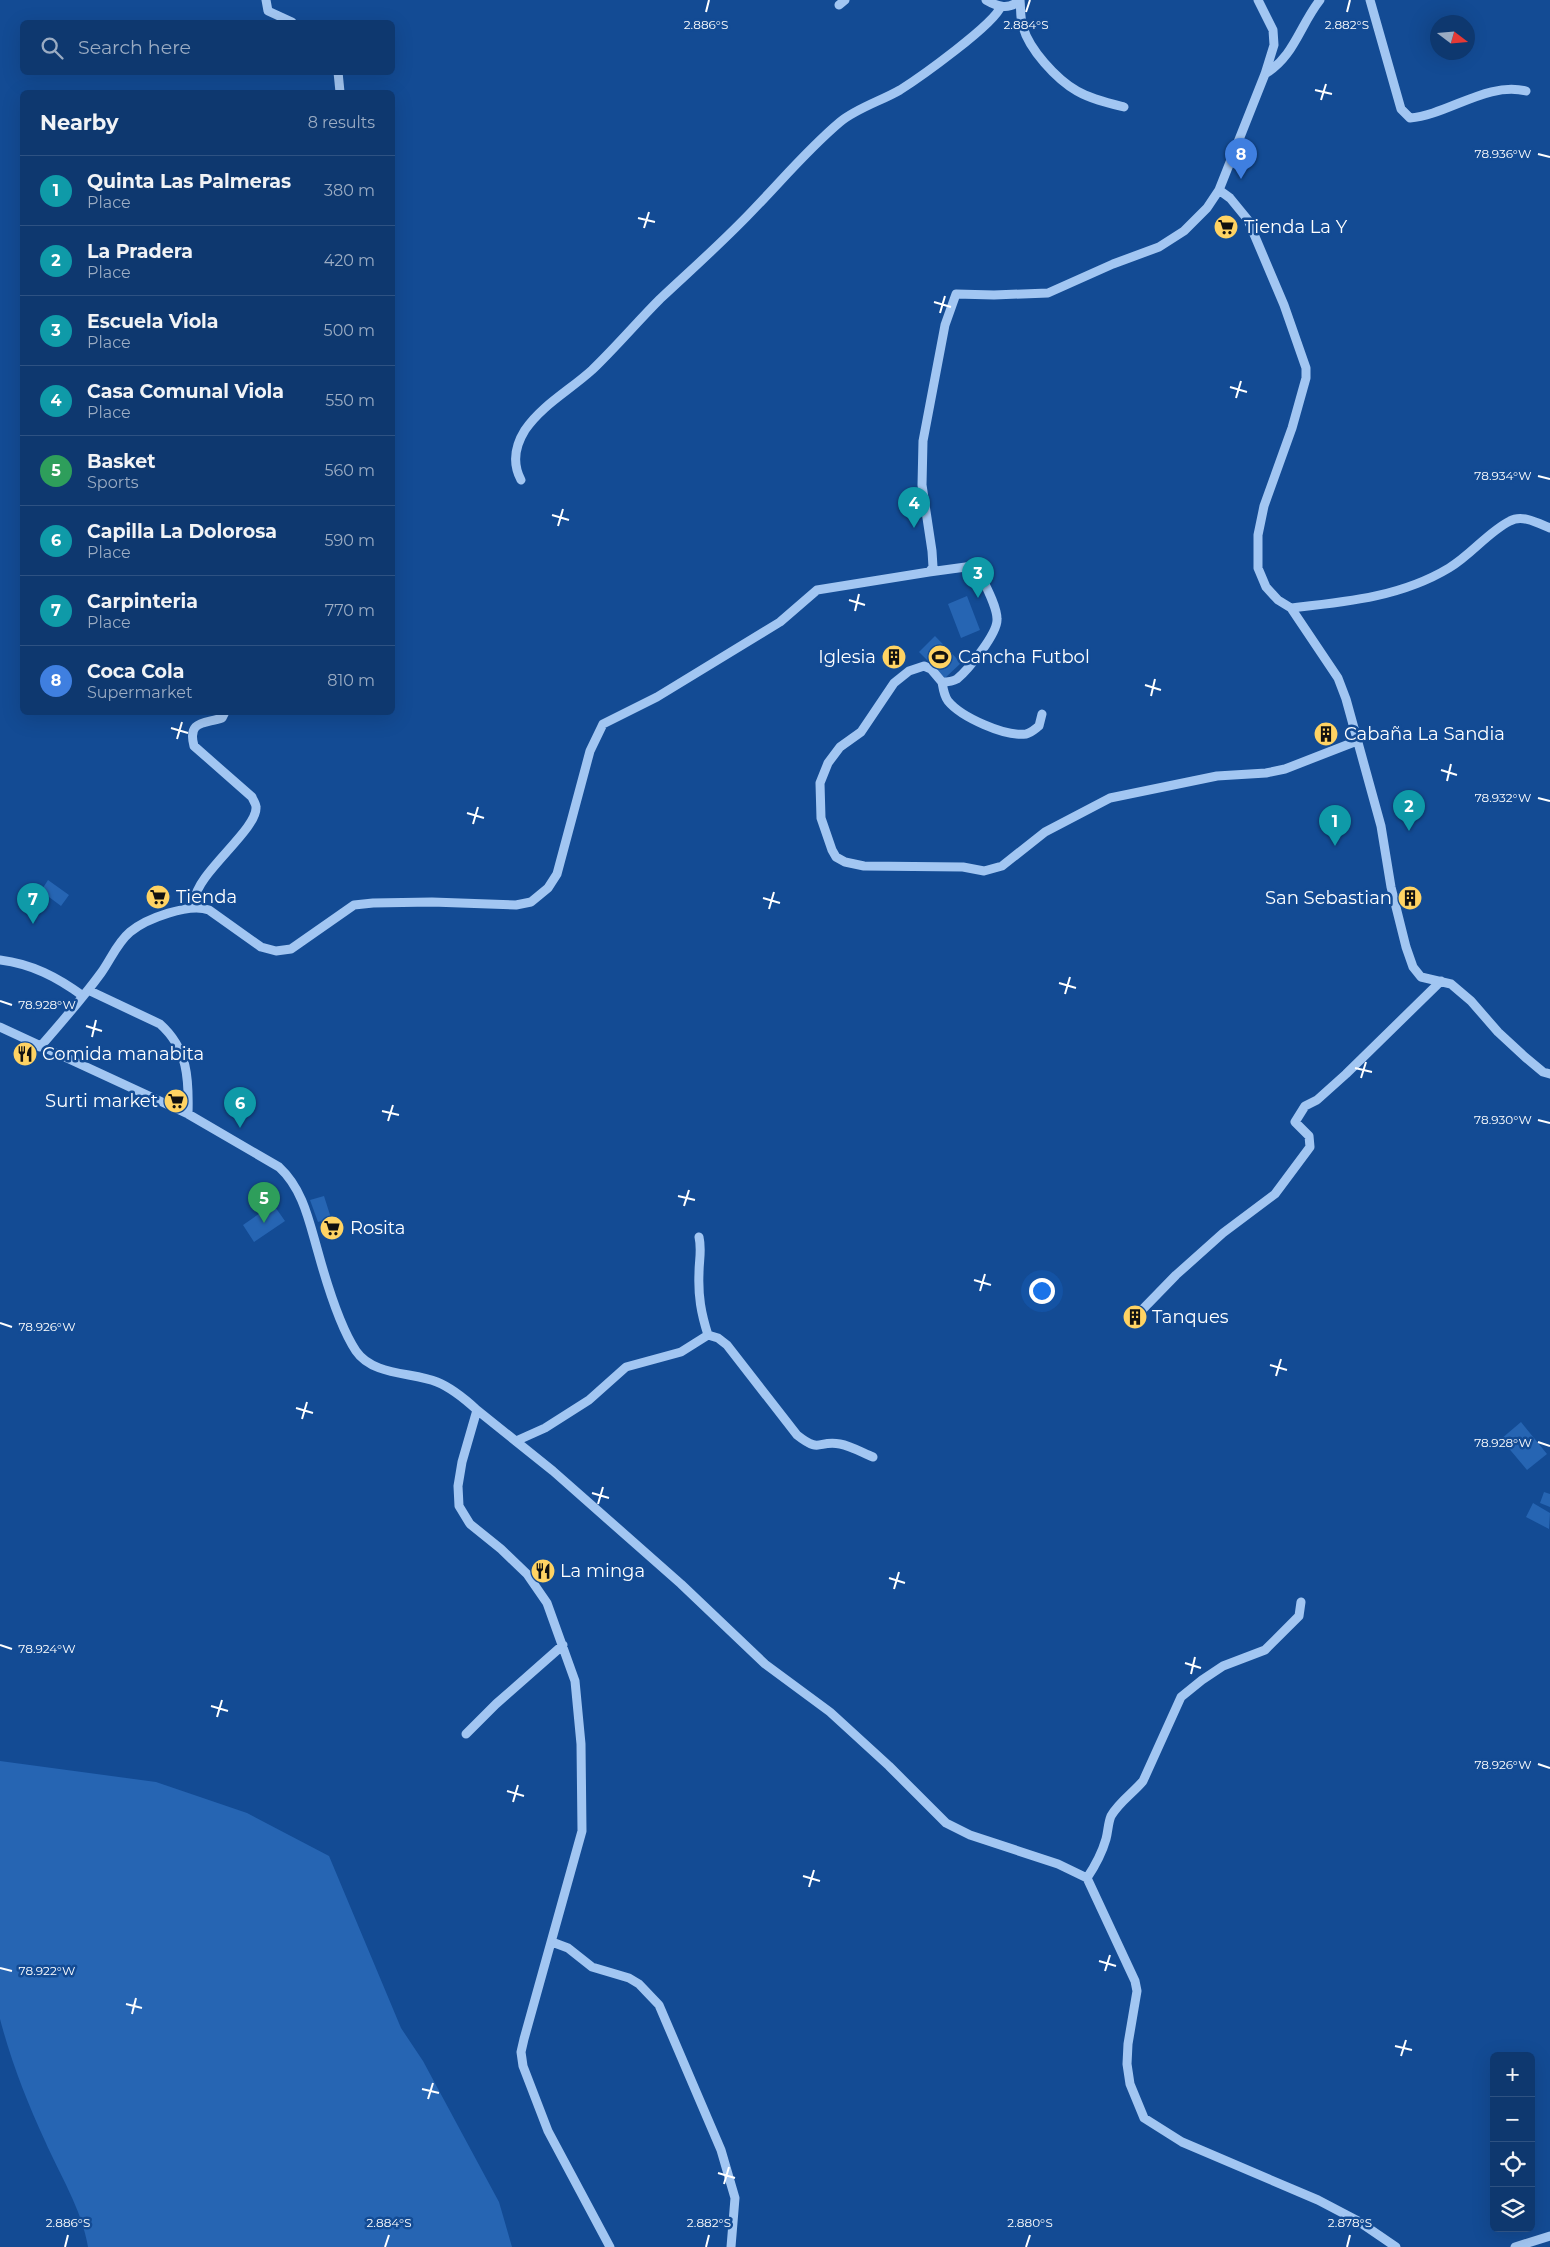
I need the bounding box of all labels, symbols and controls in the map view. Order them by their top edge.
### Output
north arrow [1430,15,1475,60]
text: 2.886°S [684,17,728,32]
text: 2.884°S [1003,17,1049,32]
text: 2.882°S [1325,17,1369,32]
search box [20,20,395,75]
icon: search [38,34,66,62]
text: Search here [78,36,191,59]
text: Nearby [40,110,119,135]
text: 8 results [308,113,375,132]
pin: 8 [1225,138,1257,179]
text: 78.936°W [1475,146,1531,161]
text: Quinta Las Palmeras [87,170,291,193]
text: 1 [53,181,59,200]
text: 380 m [324,181,375,200]
text: Place [87,193,131,212]
supermarket icon: Tienda La Y [1213,214,1239,240]
place label: Tienda La Y [1244,216,1348,238]
text: La Pradera [87,240,193,263]
text: 2 [51,251,61,270]
text: 420 m [324,251,375,270]
text: Place [87,263,131,282]
text: Escuela Viola [87,310,219,333]
text: 3 [51,321,61,340]
text: 500 m [324,321,375,340]
text: Place [87,333,131,352]
text: Casa Comunal Viola [87,380,284,403]
text: 4 [50,391,62,410]
text: 550 m [325,391,375,410]
text: Place [87,403,131,422]
text: Basket [87,450,156,473]
text: 5 [51,461,61,480]
text: 560 m [324,461,375,480]
text: 78.934°W [1474,468,1532,483]
text: Sports [87,473,139,492]
pin: 4 [898,487,930,528]
text: Capilla La Dolorosa [87,520,277,543]
text: 6 [51,531,61,550]
text: 590 m [324,531,375,550]
text: Place [87,543,131,562]
pin: 3 [962,557,994,598]
text: Carpinteria [87,590,198,613]
text: 7 [51,601,61,620]
text: 770 m [325,601,375,620]
text: Place [87,613,131,632]
building icon: Iglesia [881,644,907,670]
sports icon: Cancha Futbol [927,644,953,670]
place label: Iglesia [818,646,876,668]
place label: Cancha Futbol [958,646,1090,668]
text: Coca Cola [87,660,184,683]
text: 8 [51,671,61,690]
text: 810 m [327,671,375,690]
text: Supermarket [87,683,193,702]
building icon: Cabaña La Sandia [1313,721,1339,747]
place label: Cabaña La Sandia [1344,723,1505,745]
pin: 2 [1393,790,1425,831]
text: 78.932°W [1475,790,1531,805]
pin: 1 [1319,805,1351,846]
pin: 7 [17,883,49,924]
supermarket icon: Tienda [145,884,171,910]
building icon: San Sebastian [1397,885,1423,911]
place label: Tienda [176,886,237,908]
place label: San Sebastian [1265,887,1392,909]
text: 78.928°W [18,997,76,1012]
restaurant icon: Comida manabita [12,1041,38,1067]
place label: Comida manabita [42,1043,204,1065]
pin: 6 [224,1087,256,1128]
supermarket icon: Surti market [163,1088,189,1114]
place label: Surti market [45,1090,158,1112]
text: 78.930°W [1474,1112,1532,1127]
pin: 5 [248,1182,280,1223]
supermarket icon: Rosita [319,1215,345,1241]
place label: Rosita [350,1217,405,1239]
your location [1029,1278,1055,1304]
building icon: Tanques [1122,1304,1148,1330]
place label: Tanques [1152,1306,1229,1328]
text: 78.926°W [18,1319,76,1334]
text: 78.928°W [1474,1435,1532,1450]
restaurant icon: La minga [530,1558,556,1584]
place label: La minga [560,1560,645,1582]
text: 78.924°W [18,1641,76,1656]
text: 78.926°W [1474,1757,1532,1772]
text: 78.922°W [19,1963,75,1978]
map controls [1490,2052,1535,2232]
button: + [1490,2052,1535,2097]
button: − [1490,2097,1535,2142]
button: locate [1490,2142,1535,2187]
button: layers [1490,2187,1535,2232]
text: 2.886°S [46,2215,90,2230]
text: 2.884°S [366,2215,412,2230]
text: 2.882°S [687,2215,731,2230]
text: 2.880°S [1007,2215,1053,2230]
text: 2.878°S [1328,2215,1372,2230]

